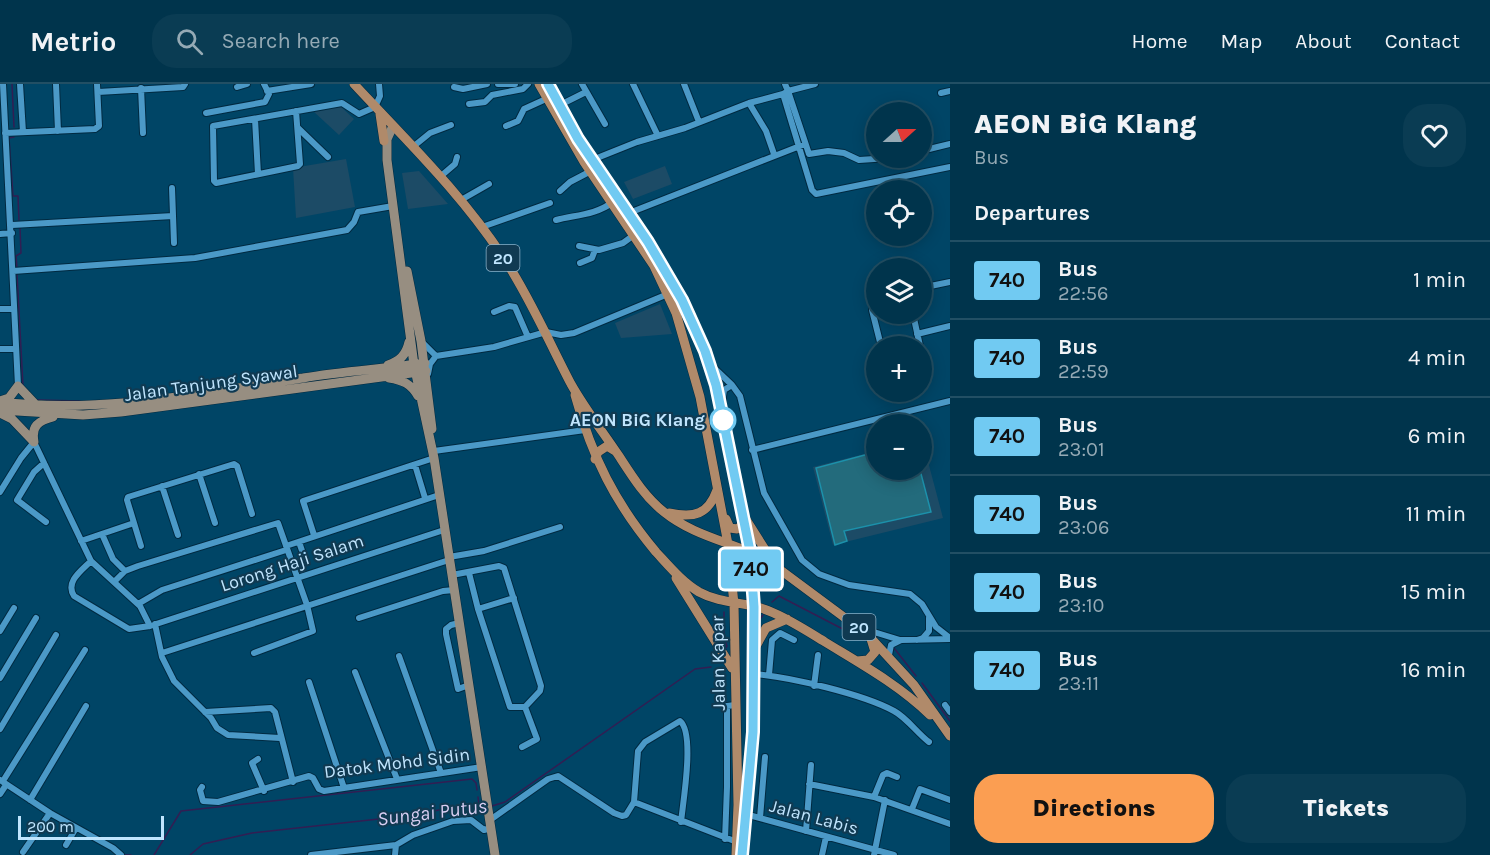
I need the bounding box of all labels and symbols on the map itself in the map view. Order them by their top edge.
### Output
north arrow [866,102,932,168]
road number: 20 [486,245,520,271]
street label: Jalan Tanjung Syawal [123,360,299,406]
marker: AEON BiG Klang [710,407,736,433]
place label: AEON BiG Klang [570,409,706,431]
street label: Lorong Haji Salam [217,529,367,597]
line badge: 740 [716,550,786,588]
road number: 20 [842,614,876,640]
street label: Jalan Kapar [706,615,730,711]
street label: Datok Mohd Sidin [323,743,471,783]
water label: Sungai Putus [376,794,488,831]
street label: Jalan Labis [767,795,861,839]
scale bar [18,813,164,840]

